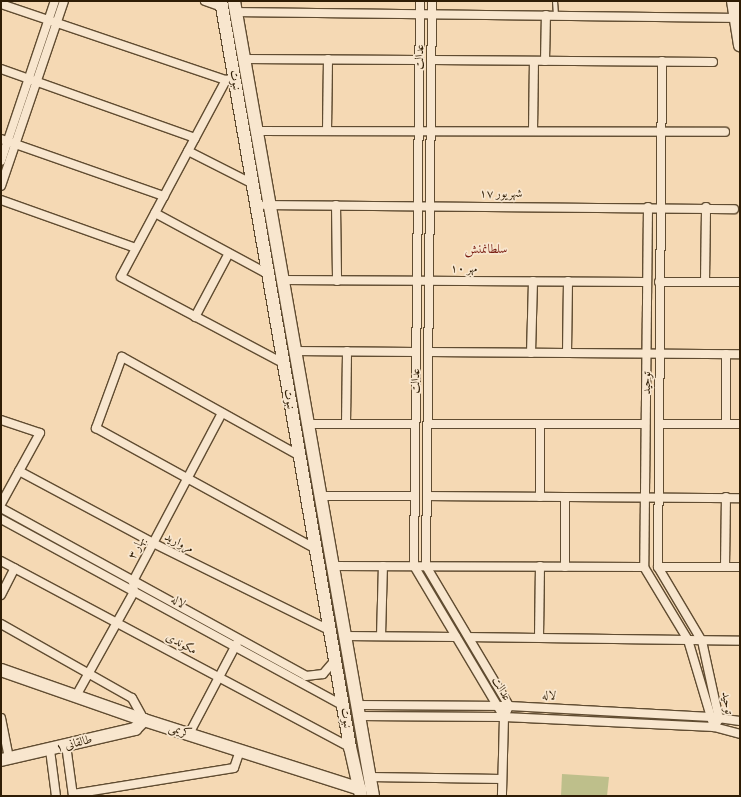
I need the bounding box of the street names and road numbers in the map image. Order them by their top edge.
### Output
street label: عدالت [413,44,427,70]
street label: نبوت [226,69,244,91]
street label: ۱۷ شهریور [480,187,522,201]
street label: ۱۰ مهر [451,262,477,276]
street label: عدالت [409,368,423,394]
street label: توحید [640,372,654,394]
street label: نبوت [280,388,298,410]
street label: مروارید [162,530,196,556]
street label: بهار ۳ [125,534,149,562]
street label: لاله [168,592,188,612]
street label: مکوندی [163,630,199,658]
street label: عدالت [488,674,514,704]
street label: لاله [542,688,556,704]
street label: توحید [718,691,736,715]
street label: نبوت [337,707,355,729]
street label: کریمی [167,721,193,741]
street label: طالقانی ۱ [54,732,94,756]

